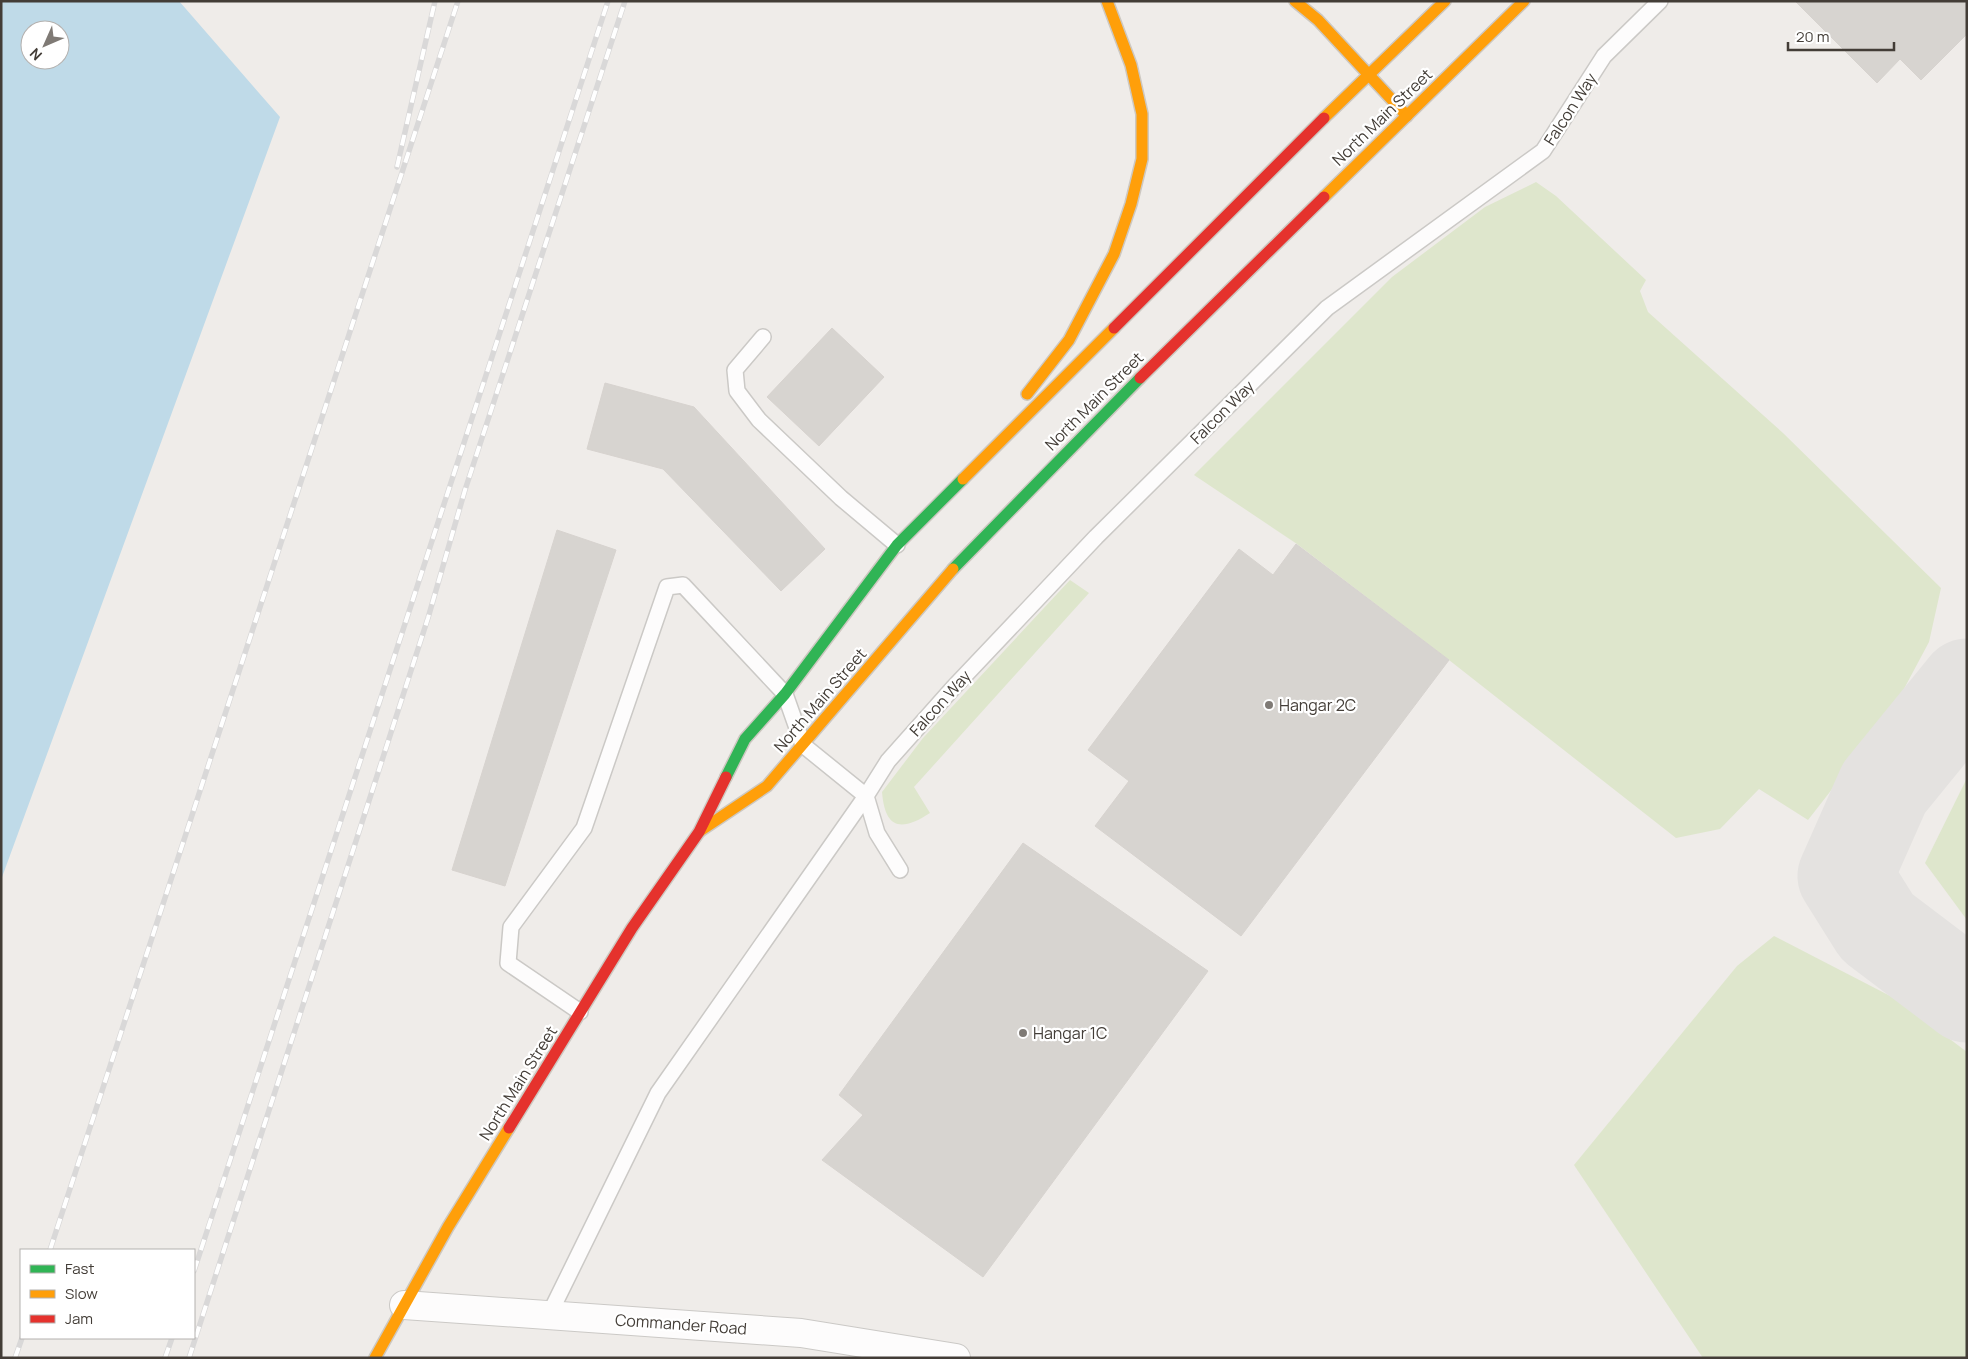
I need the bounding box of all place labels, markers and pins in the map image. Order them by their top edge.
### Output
place label: Hangar 2C [1279,694,1356,716]
marker: Hangar 2C [1263,699,1275,711]
place label: Hangar 1C [1033,1022,1107,1044]
marker: Hangar 1C [1017,1027,1029,1039]

